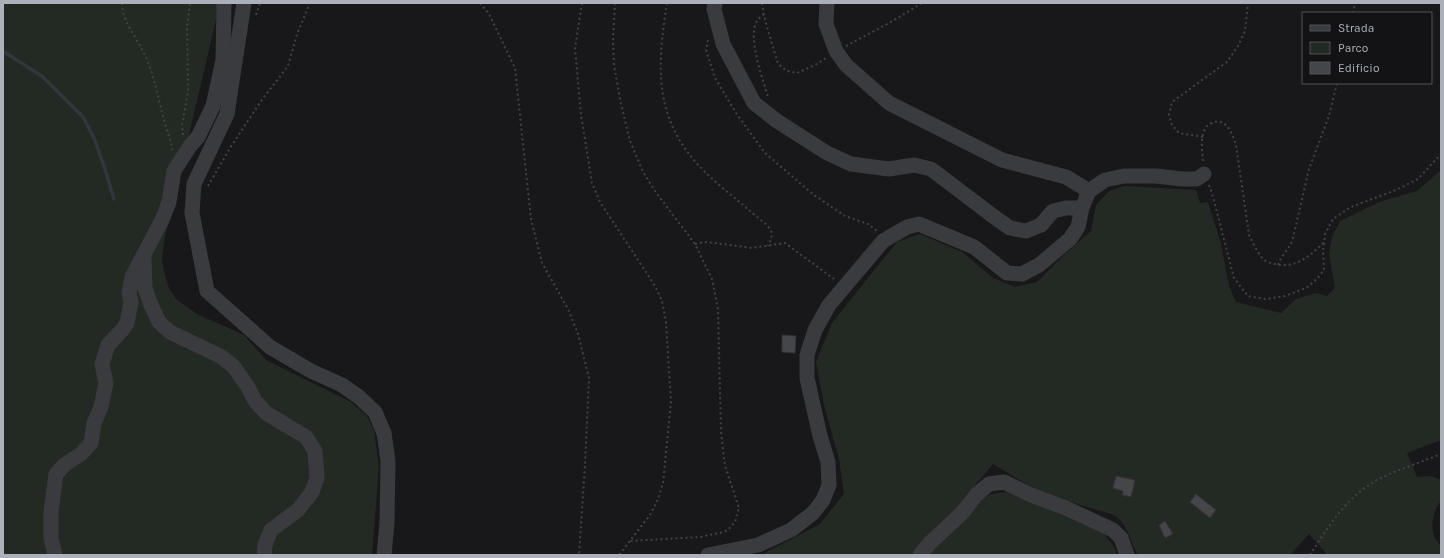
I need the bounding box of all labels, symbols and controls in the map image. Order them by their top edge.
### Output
legend [1302,12,1432,84]
text: Strada [1338,21,1374,35]
text: Parco [1338,41,1368,55]
text: Edificio [1338,61,1379,75]

